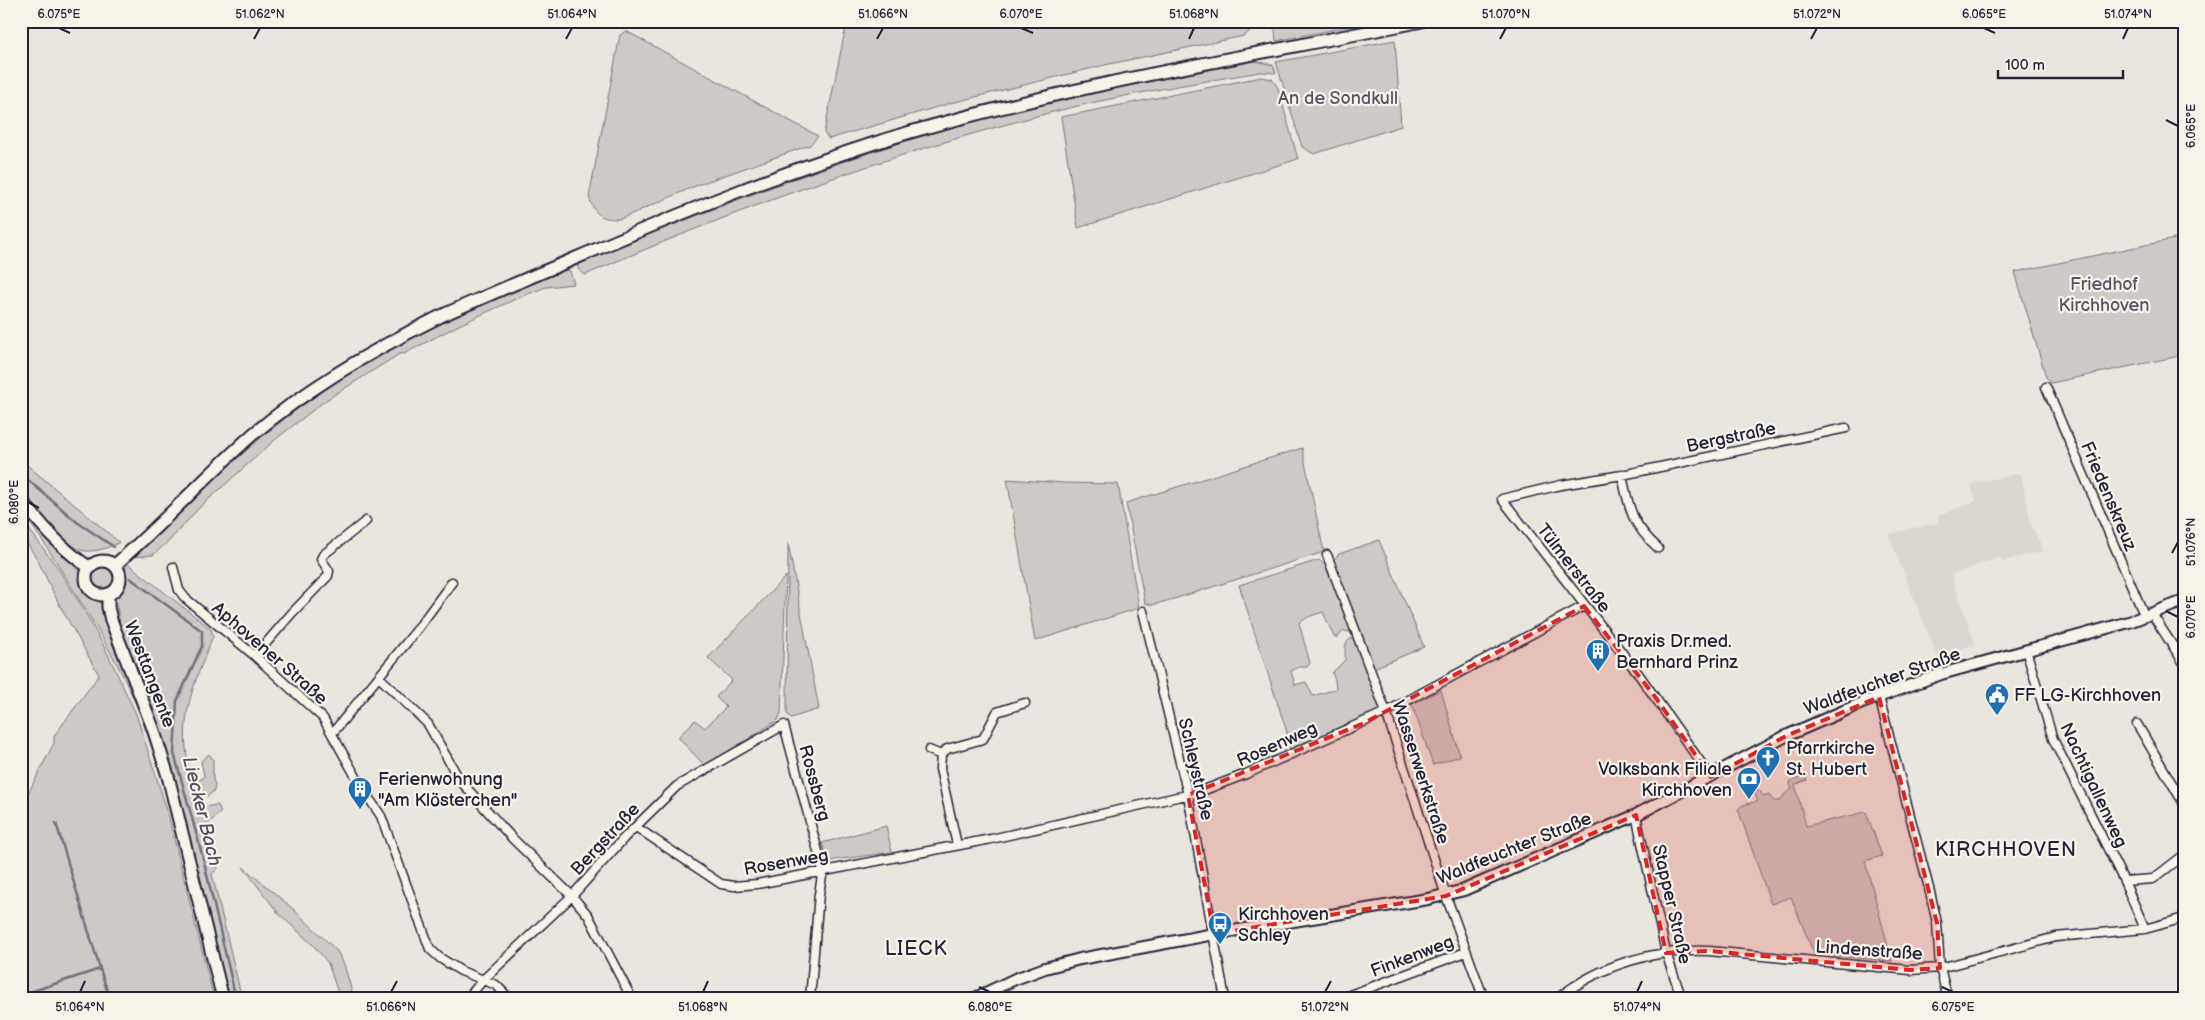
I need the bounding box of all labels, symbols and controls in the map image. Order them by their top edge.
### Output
text: 6.075°E [38,7,80,22]
text: 51.062°N [235,7,285,22]
text: 51.064°N [547,7,597,22]
text: 51.066°N [858,7,908,22]
text: 6.070°E [999,7,1043,22]
text: 51.068°N [1169,7,1219,22]
text: 51.070°N [1482,7,1530,22]
text: 51.072°N [1793,7,1841,22]
text: 6.065°E [1962,7,2006,22]
text: 51.074°N [2104,7,2152,22]
scale bar [1998,48,2122,80]
text: 100 m [2005,56,2045,75]
park label: An de Sondkull [1278,88,1398,109]
text: 6.065°E [2184,104,2199,148]
park label: Friedhof Kirchhoven [2059,274,2149,316]
street label: Bergstraße [1684,418,1778,457]
street label: Friedenskreuz [2076,439,2141,554]
text: 6.080°E [7,480,22,524]
text: 51.076°N [2184,518,2199,566]
street label: Tülmerstraße [1532,520,1615,617]
text: 6.070°E [2184,595,2199,639]
street label: Aphovener Straße [208,598,332,709]
street label: Westtangente [120,618,180,731]
place label: Praxis Dr.med. Bernhard Prinz [1616,631,1738,673]
building icon: Praxis Dr.med. Bernhard Prinz [1585,638,1611,672]
street label: Waldfeuchter Straße [1801,643,1964,720]
public building icon: FF LG-Kirchhoven [1984,682,2010,716]
place label: FF LG-Kirchhoven [2014,685,2161,706]
street label: Wasserwerkstraße [1387,698,1454,847]
street label: Schleystraße [1174,716,1218,823]
street label: Rosenweg [1234,717,1321,771]
street label: Nachtigallenweg [2055,720,2132,851]
place label: Pfarrkirche St. Hubert [1786,738,1875,780]
street label: Rossberg [794,743,835,824]
church icon: Pfarrkirche St. Hubert [1755,745,1781,779]
water label: Liecker Bach [177,754,226,868]
place label: Volksbank Filiale Kirchhoven [1598,759,1732,801]
bank icon: Volksbank Filiale Kirchhoven [1736,766,1762,800]
place label: Ferienwohnung "Am Klösterchen" [378,769,517,811]
building icon: Ferienwohnung "Am Klösterchen" [347,776,373,810]
street label: Bergstraße [567,799,644,880]
street label: Waldfeuchter Straße [1434,808,1595,889]
district label: KIRCHHOVEN [1935,838,2077,862]
street label: Stapper Straße [1648,842,1696,966]
street label: Rosenweg [742,845,830,880]
place label: Kirchhoven Schley [1238,904,1329,946]
bus stop icon: Kirchhoven Schley [1207,911,1233,945]
street label: Finkenweg [1368,931,1457,982]
street label: Lindenstraße [1815,936,1924,965]
district label: LIECK [885,937,947,961]
text: 51.064°N [55,1000,105,1015]
text: 51.066°N [366,1000,416,1015]
text: 51.068°N [678,1000,728,1015]
text: 6.080°E [968,1000,1012,1015]
text: 51.072°N [1301,1000,1349,1015]
text: 51.074°N [1613,1000,1661,1015]
text: 6.075°E [1932,1000,1974,1015]

